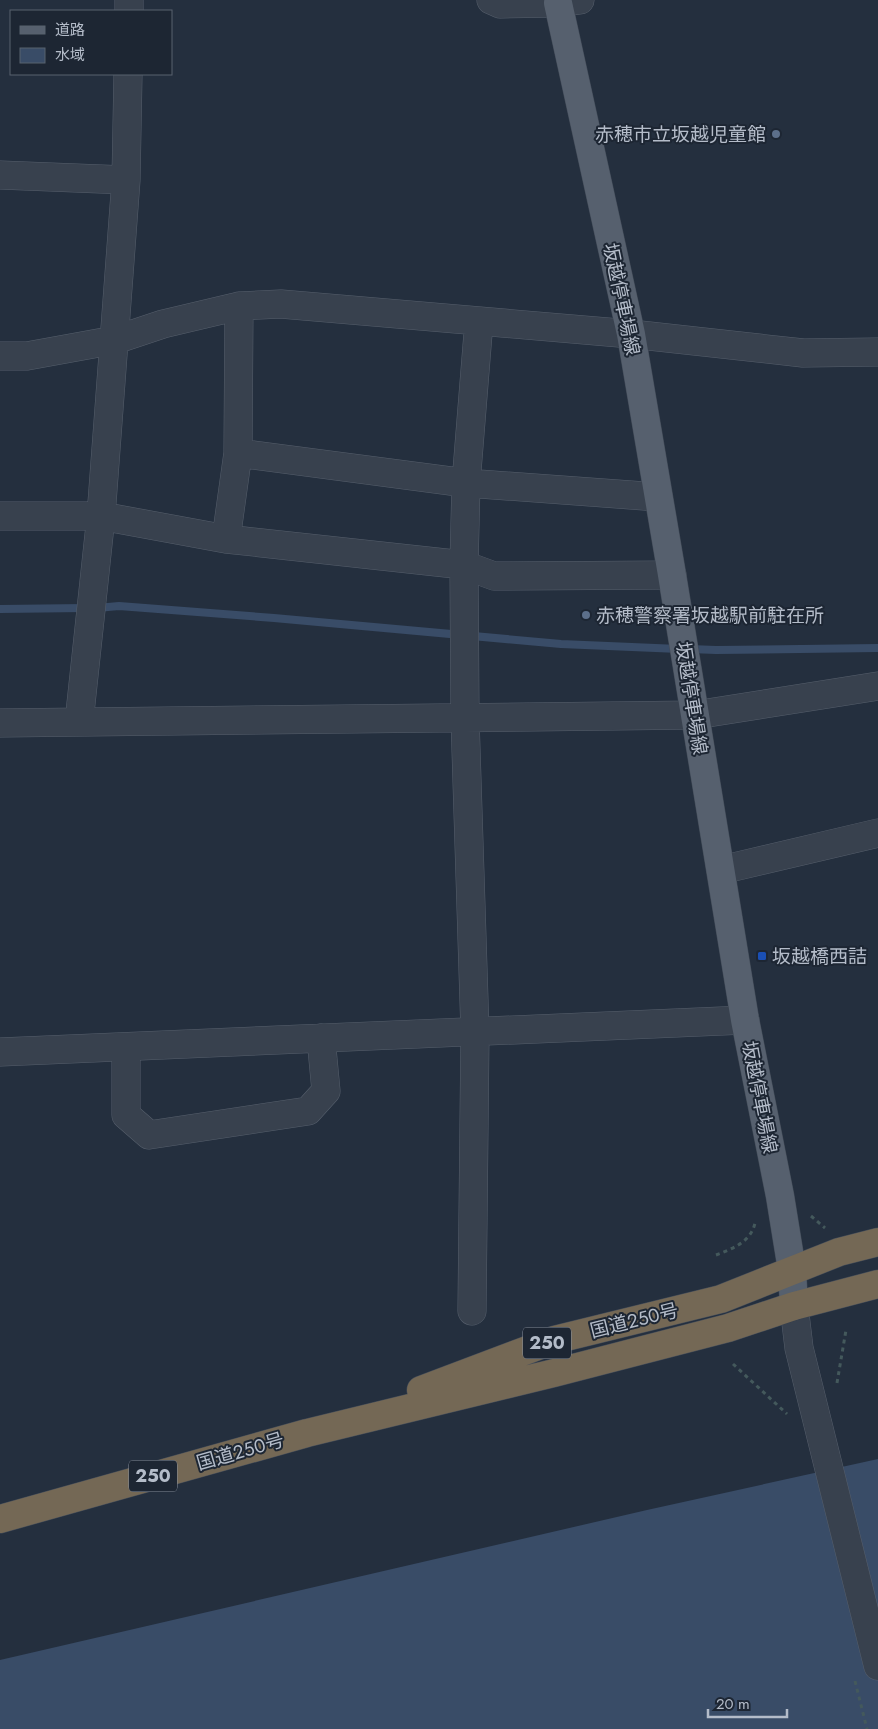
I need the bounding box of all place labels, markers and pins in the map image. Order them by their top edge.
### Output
place label: 赤穂市立坂越児童館 [595,121,766,148]
marker: 赤穂市立坂越児童館 [770,128,782,140]
place label: 赤穂警察署坂越駅前駐在所 [596,602,824,629]
marker: 赤穂警察署坂越駅前駐在所 [580,609,592,621]
place label: 坂越橋西詰 [772,943,867,970]
marker: 坂越橋西詰 [756,950,768,962]

